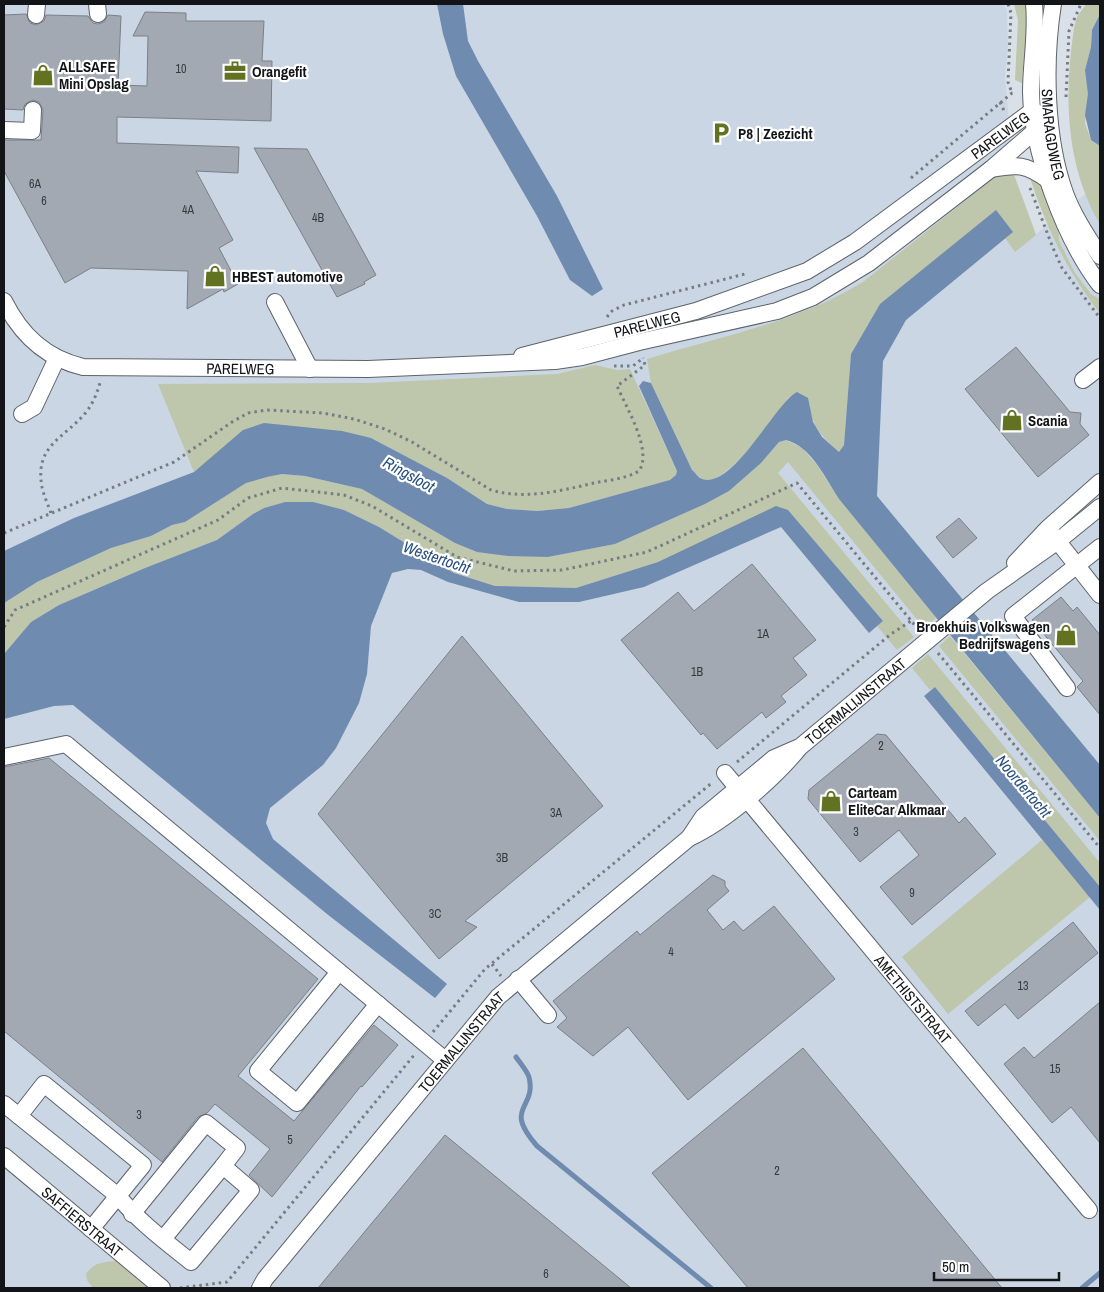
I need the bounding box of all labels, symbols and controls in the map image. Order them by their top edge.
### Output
place label: ALLSAFE Mini Opslag [59,56,129,94]
office icon: Orangefit [222,58,248,84]
house number: 10 [176,61,186,77]
place label: Orangefit [252,61,307,82]
shop icon: ALLSAFE Mini Opslag [30,62,56,88]
street label: SMARAGDWEG [1037,89,1071,182]
street label: PARELWEG [966,106,1033,163]
parking icon: P8 | Zeezicht [708,120,734,146]
place label: P8 | Zeezicht [738,123,813,144]
house number: 6A [29,176,41,192]
house number: 6 [41,193,47,209]
house number: 4A [182,202,194,218]
house number: 4B [312,210,324,226]
shop icon: HBEST automotive [202,263,228,289]
place label: HBEST automotive [232,266,343,287]
street label: PARELWEG [611,305,682,342]
street label: PARELWEG [206,357,274,379]
shop icon: Scania [999,407,1025,433]
place label: Scania [1028,410,1068,431]
water label: Ringsloot [379,451,439,497]
water label: Westertocht [400,535,474,579]
place label: Broekhuis Volkswagen Bedrijfswagens [916,616,1050,654]
shop icon: Broekhuis Volkswagen Bedrijfswagens [1053,622,1079,648]
house number: 1A [757,626,769,642]
street label: TOERMALIJNSTRAAT [800,652,910,749]
house number: 1B [691,664,703,680]
house number: 2 [878,738,884,754]
water label: Noordertocht [991,750,1057,822]
place label: Carteam EliteCar Alkmaar [848,782,946,820]
shop icon: Carteam EliteCar Alkmaar [818,788,844,814]
house number: 3A [550,805,562,821]
house number: 3 [853,824,859,840]
house number: 3B [496,850,508,866]
house number: 9 [909,885,915,901]
house number: 3C [429,906,441,922]
house number: 4 [668,944,674,960]
street label: AMETHISTSTRAAT [869,949,957,1048]
house number: 13 [1018,978,1028,994]
street label: TOERMALIJNSTRAAT [413,986,509,1097]
house number: 15 [1050,1061,1061,1077]
house number: 3 [136,1107,142,1123]
house number: 5 [287,1132,293,1148]
house number: 2 [774,1163,780,1179]
street label: SAFFIERSTRAAT [37,1181,128,1262]
scale bar [934,1250,1059,1282]
text: 50 m [942,1256,969,1277]
house number: 6 [543,1266,549,1282]

